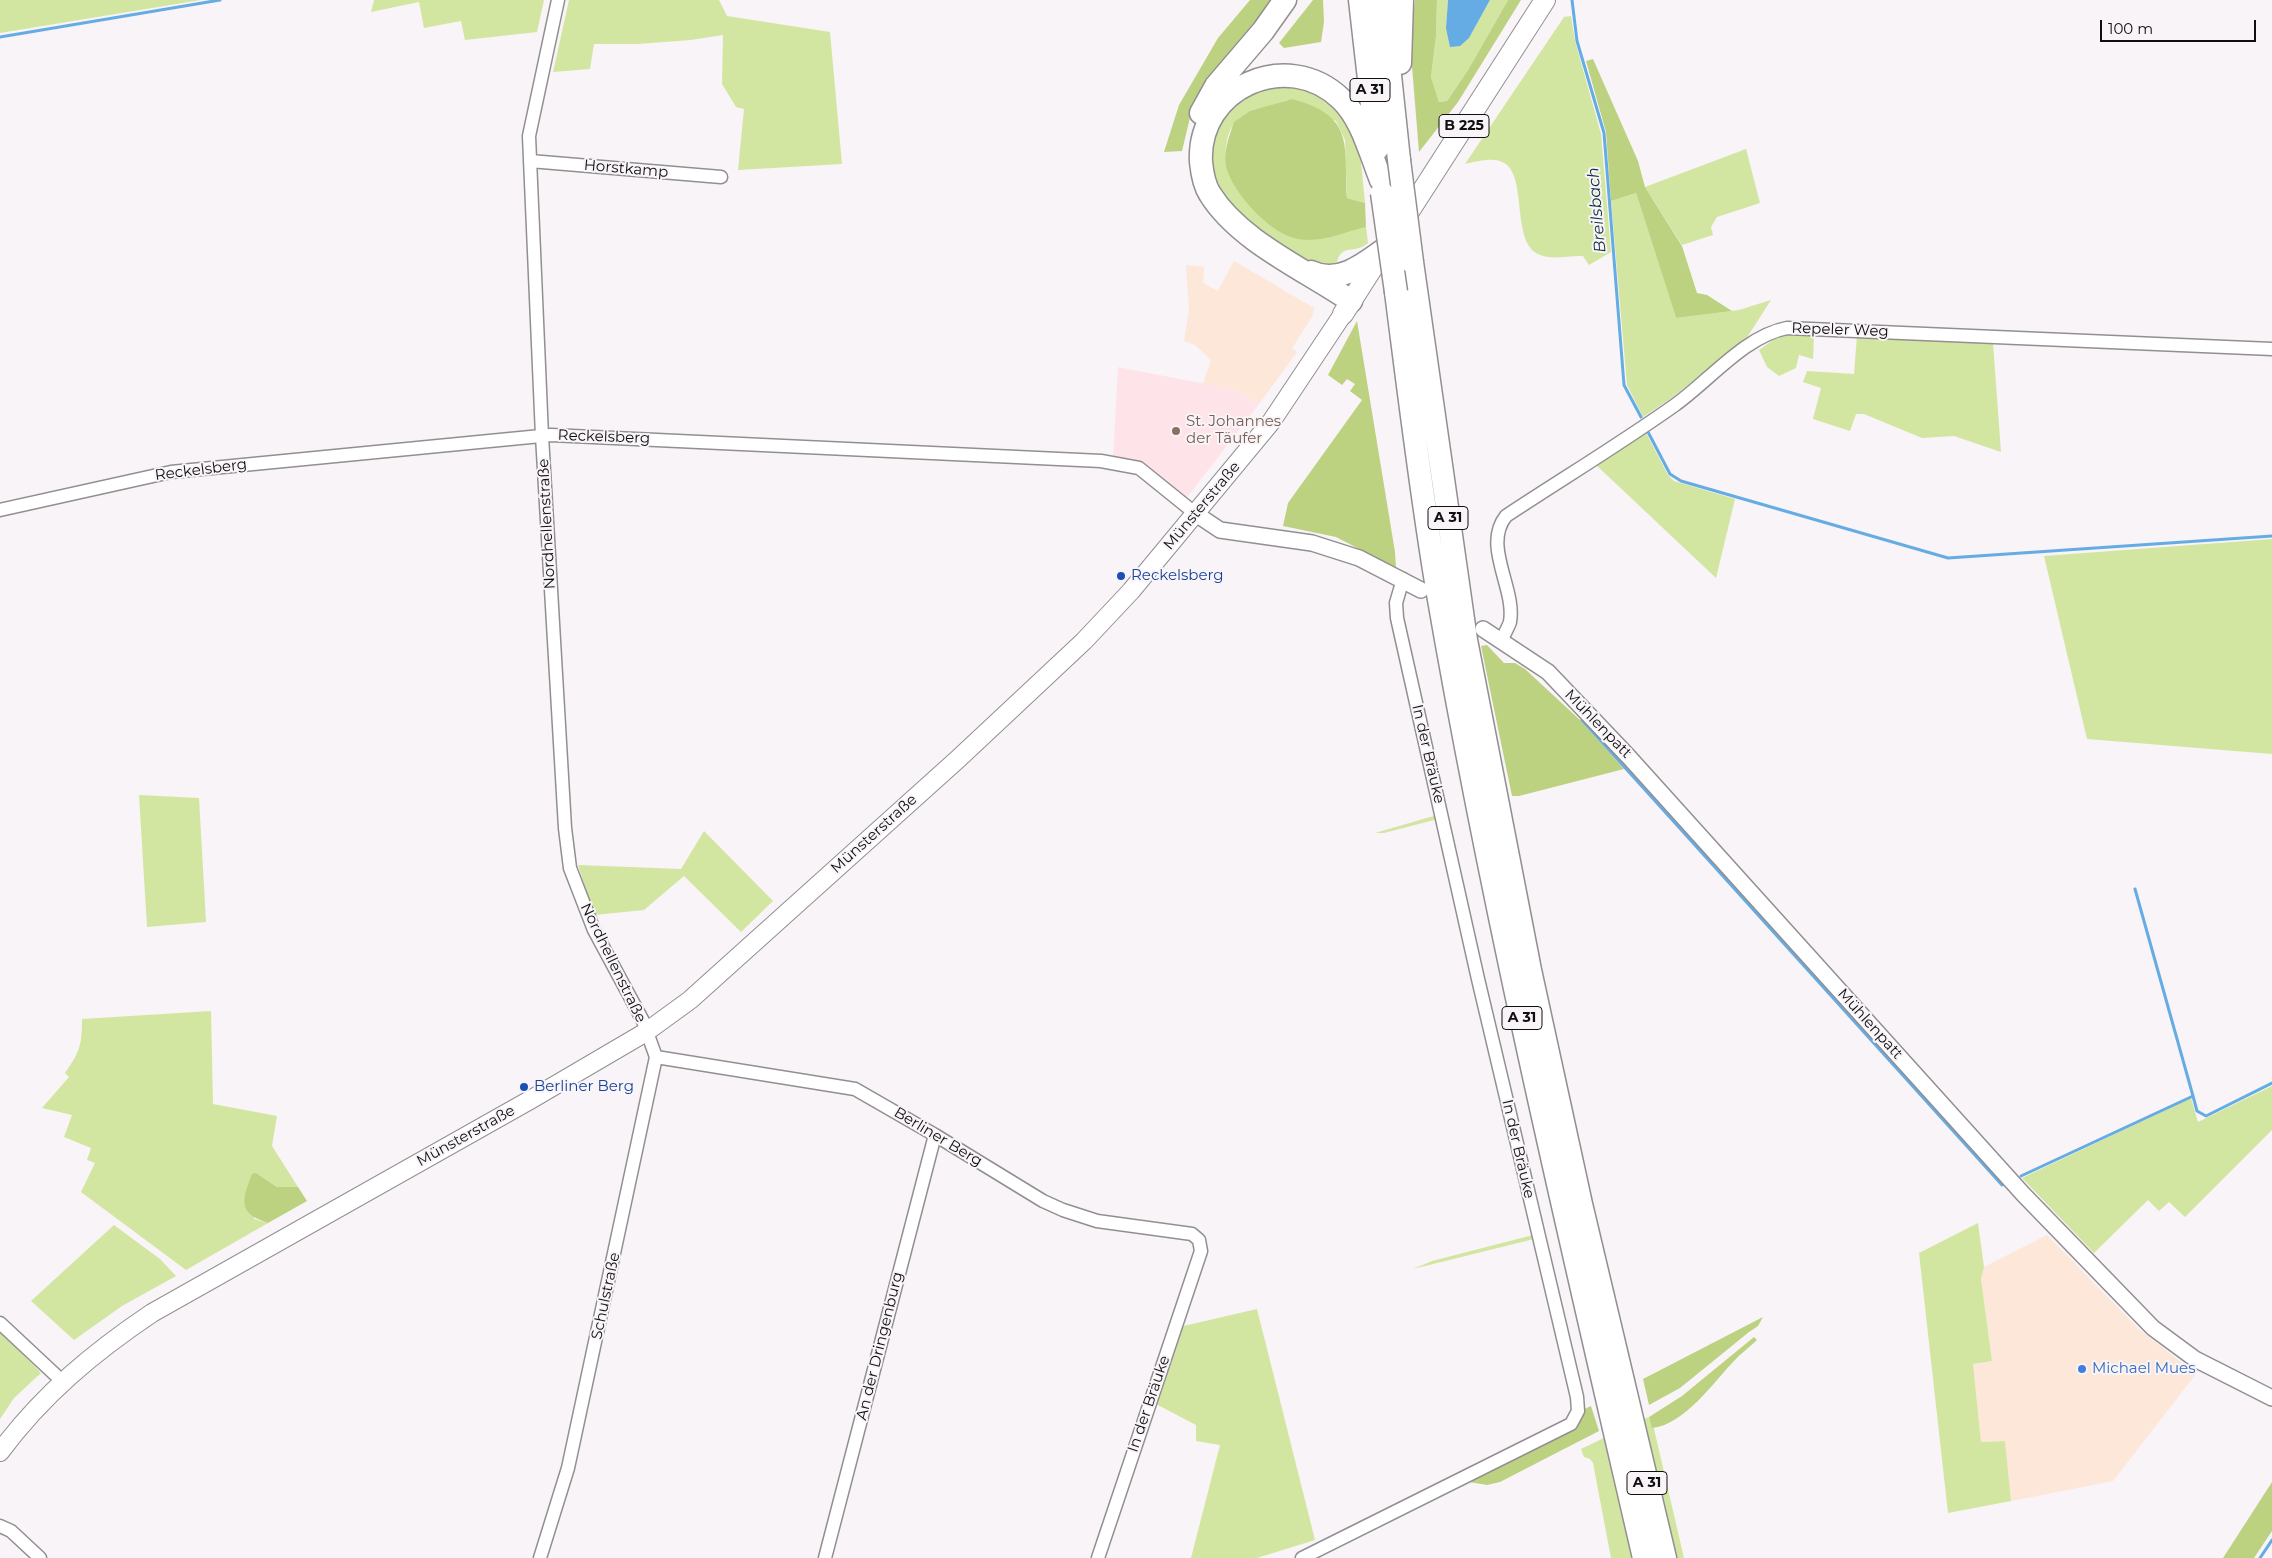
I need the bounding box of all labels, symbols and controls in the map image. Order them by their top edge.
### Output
scale bar [2102,10,2258,42]
text: 100 m [2108,19,2153,38]
road number: A 31 [1350,78,1390,102]
road number: B 225 [1439,114,1489,138]
street label: Horstkamp [583,156,669,182]
water label: Breilsbach [1584,166,1610,254]
street label: Repeler Weg [1791,319,1889,341]
place label: St. Johannes der Täufer [1186,413,1281,448]
marker: St. Johannes der Täufer [1170,425,1182,437]
street label: Reckelsberg [557,426,651,448]
street label: Reckelsberg [154,455,248,485]
street label: Nordhellenstraße [535,458,559,590]
street label: Münsterstraße [1160,458,1244,554]
road number: A 31 [1428,506,1468,530]
place label: Reckelsberg [1131,567,1224,585]
marker: Reckelsberg [1115,570,1127,582]
street label: Mühlenpatt [1561,686,1635,762]
street label: In der Bräuke [1408,703,1448,805]
street label: Münsterstraße [827,791,921,877]
street label: Nordhellenstraße [576,900,650,1026]
street label: Mühlenpatt [1834,985,1906,1063]
road number: A 31 [1502,1006,1542,1030]
place label: Berliner Berg [534,1078,634,1096]
marker: Berliner Berg [518,1081,530,1093]
street label: In der Bräuke [1498,1098,1538,1200]
street label: Münsterstraße [414,1102,518,1170]
street label: Berliner Berg [891,1104,985,1170]
street label: Schulstraße [588,1251,624,1341]
street label: An der Dringenburg [853,1270,907,1422]
street label: In der Bräuke [1124,1353,1174,1455]
place label: Michael Mues [2092,1360,2195,1378]
marker: Michael Mues [2076,1363,2088,1375]
road number: A 31 [1627,1472,1667,1495]

